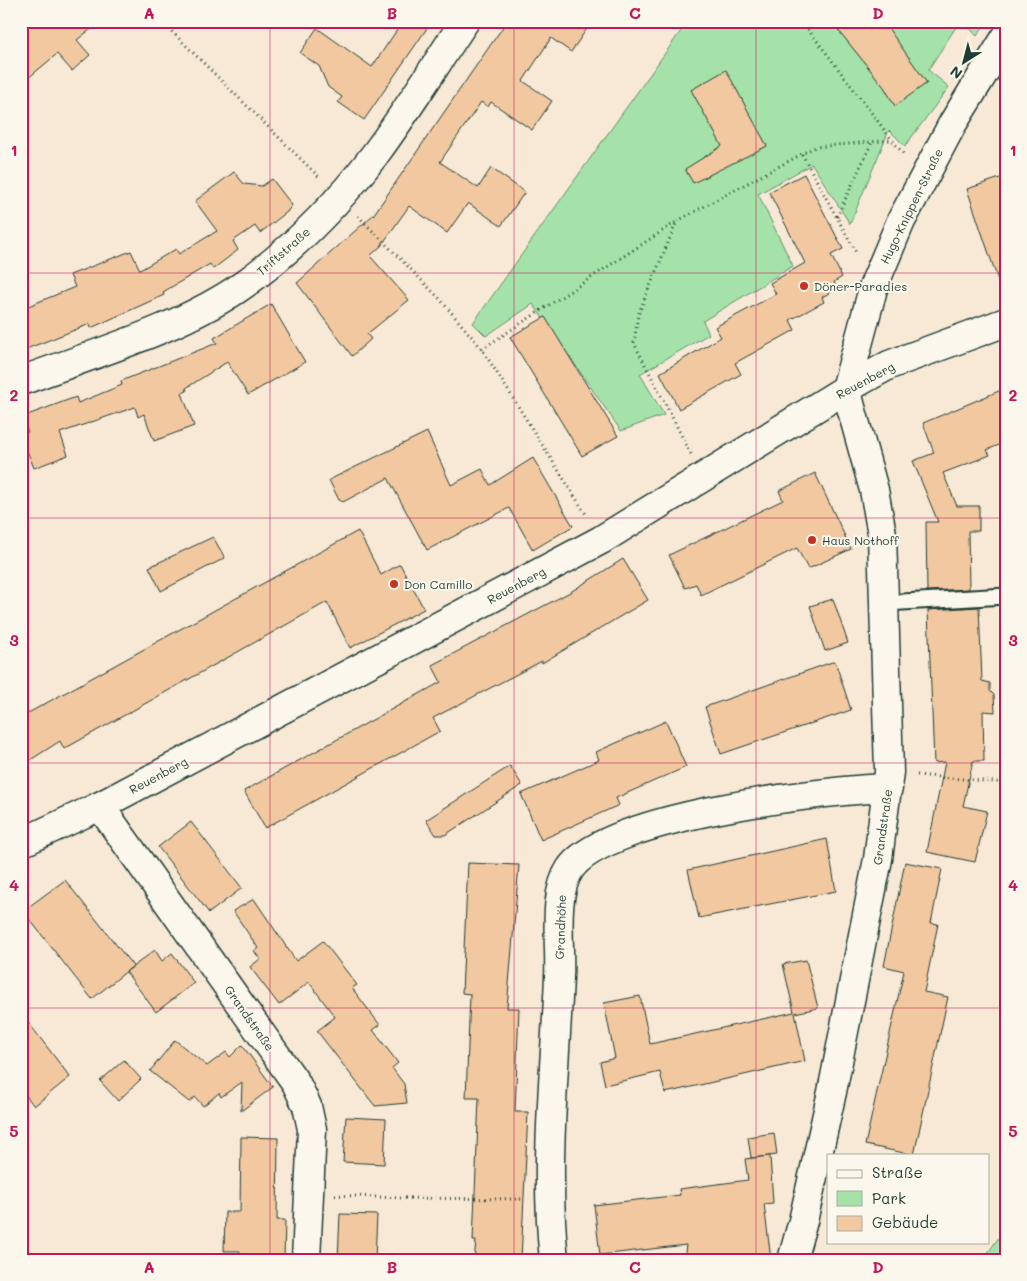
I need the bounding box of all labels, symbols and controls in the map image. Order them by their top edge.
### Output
text: A [143,2,155,23]
text: B [387,2,397,23]
text: C [629,2,641,23]
text: D [872,2,884,23]
north arrow [940,38,990,88]
text: N [946,62,966,84]
text: 1 [10,139,18,160]
text: 1 [1009,139,1017,160]
street label: Hugo-Knippen-Straße [876,146,946,266]
street label: Triftstraße [253,223,313,279]
place label: Döner-Paradies [814,278,908,294]
marker: Döner-Paradies [798,280,810,292]
street label: Reuenberg [833,358,897,402]
text: 2 [10,384,19,405]
text: 2 [1009,384,1018,405]
place label: Haus Nothoff [822,532,899,548]
marker: Haus Nothoff [806,534,818,546]
street label: Reuenberg [484,563,548,607]
place label: Don Camillo [404,576,472,592]
marker: Don Camillo [388,578,400,590]
text: 3 [9,629,19,650]
text: 3 [1008,629,1018,650]
street label: Reuenberg [126,753,190,797]
street label: Grandstraße [869,788,895,866]
text: 4 [9,874,19,895]
text: 4 [1008,874,1018,895]
street label: Grandhöhe [551,894,569,960]
street label: Grandstraße [222,982,278,1054]
text: 5 [9,1120,19,1141]
text: 5 [1008,1120,1018,1141]
legend [827,1154,990,1244]
text: Straße [872,1162,923,1182]
text: Park [872,1188,906,1208]
text: Gebäude [872,1212,938,1232]
text: A [143,1256,155,1277]
text: B [387,1256,397,1277]
text: C [629,1256,641,1277]
text: D [872,1256,884,1277]

